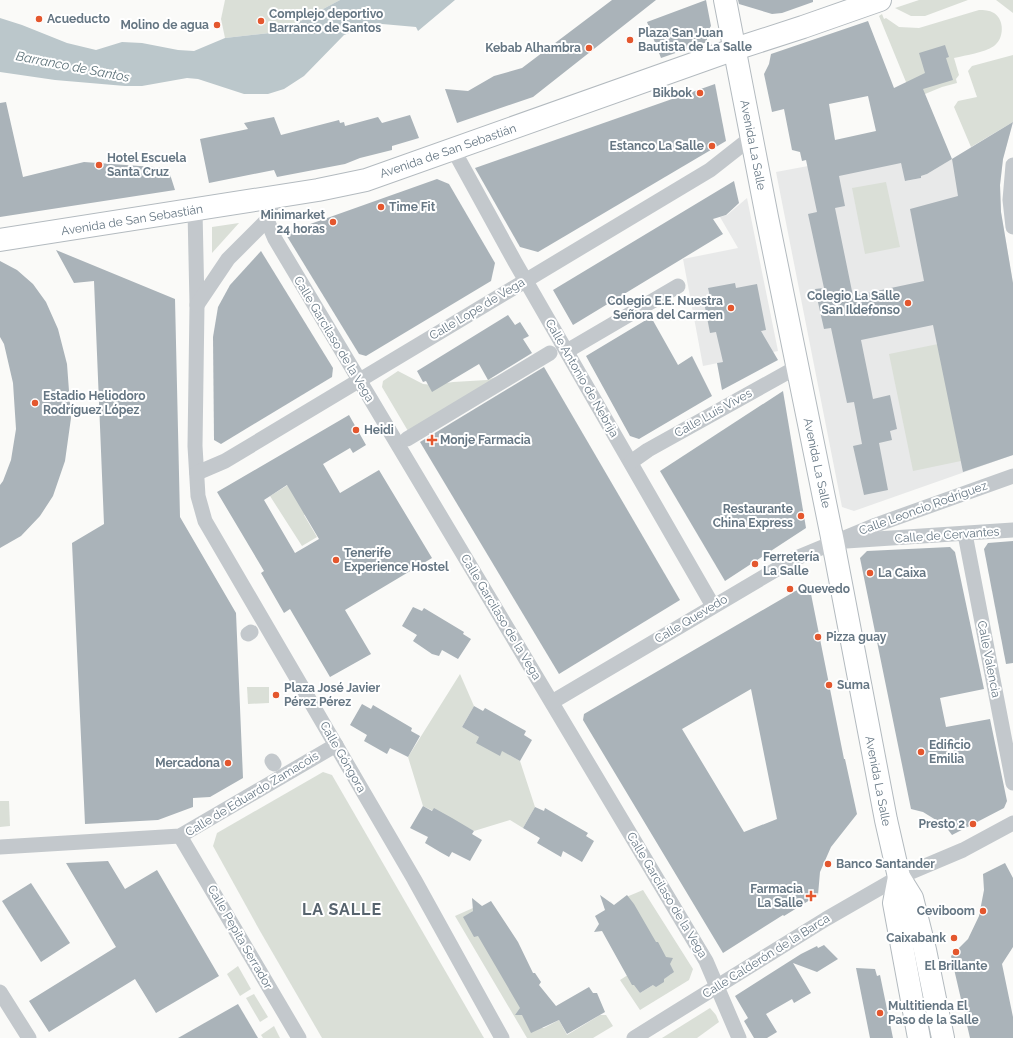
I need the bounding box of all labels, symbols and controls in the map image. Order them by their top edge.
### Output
place label: Complejo deportivo Barranco de Santos [269,7,383,35]
place label: Acueducto [47,12,110,26]
marker: Acueducto [34,14,44,24]
marker: Complejo deportivo Barranco de Santos [256,16,266,26]
place label: Molino de agua [121,18,209,32]
marker: Molino de agua [212,20,222,30]
place label: Plaza San Juan Bautista de La Salle [638,26,752,54]
marker: Plaza San Juan Bautista de La Salle [625,35,635,45]
place label: Kebab Alhambra [485,41,581,55]
marker: Kebab Alhambra [584,43,594,53]
water label: Barranco de Santos [15,48,131,85]
place label: Bikbok [653,86,692,100]
marker: Bikbok [695,88,705,98]
street label: Avenida La Salle [737,99,769,191]
street label: Avenida de San Sebastián [378,121,518,181]
place label: Estanco La Salle [610,139,704,153]
marker: Estanco La Salle [707,141,717,151]
place label: Hotel Escuela Santa Cruz [107,151,186,179]
marker: Hotel Escuela Santa Cruz [94,160,104,170]
place label: Time Fit [389,200,436,214]
street label: Avenida de San Sebastián [60,202,204,238]
marker: Time Fit [376,202,386,212]
place label: Minimarket 24 horas [260,208,325,236]
marker: Minimarket 24 horas [328,217,338,227]
street label: Calle Garcilaso de la Vega [291,274,377,404]
street label: Calle Lope de Vega [427,275,527,343]
place label: Colegio La Salle San Ildefonso [807,289,900,317]
place label: Colegio E.E. Nuestra Señora del Carmen [607,294,723,322]
marker: Colegio La Salle San Ildefonso [903,298,913,308]
marker: Colegio E.E. Nuestra Señora del Carmen [726,303,736,313]
street label: Calle Antonio de Nebrija [542,316,622,440]
street label: Calle Luís Vives [672,386,754,440]
place label: Estadio Heliodoro Rodríguez López [43,389,146,417]
marker: Estadio Heliodoro Rodríguez López [30,398,40,408]
street label: Avenida La Salle [801,417,833,509]
place label: Heidi [364,423,394,437]
marker: Heidi [351,425,361,435]
place label: Monje Farmacia [440,433,531,447]
marker: Monje Farmacia [427,435,437,445]
street label: Calle Leoncio Rodríguez [857,478,989,538]
place label: Restaurante China Express [713,502,793,530]
marker: Restaurante China Express [796,511,806,521]
street label: Calle de Cervantes [894,524,1000,546]
place label: Tenerife Experience Hostel [344,546,449,574]
place label: Ferretería La Salle [763,550,819,578]
street label: Calle Garcilaso de la Vega [458,552,544,682]
marker: Tenerife Experience Hostel [331,555,341,565]
marker: Ferretería La Salle [750,559,760,569]
place label: La Caixa [878,566,926,580]
marker: La Caixa [865,568,875,578]
place label: Quevedo [798,582,850,596]
marker: Quevedo [785,584,795,594]
street label: Calle Quevedo [652,592,730,646]
street label: Calle Valencia [975,619,1003,699]
place label: Pizza guay [826,630,887,644]
marker: Pizza guay [813,632,823,642]
place label: Suma [837,678,870,692]
marker: Suma [824,680,834,690]
place label: Plaza José Javier Pérez Pérez [284,681,381,709]
marker: Plaza José Javier Pérez Pérez [271,690,281,700]
street label: Calle Góngora [317,719,369,795]
street label: Avenida La Salle [862,735,894,827]
place label: Edificio Emilia [929,738,971,766]
marker: Edificio Emilia [916,747,926,757]
street label: Calle de Eduardo Zamacois [183,749,321,839]
place label: Mercadona [155,756,220,770]
marker: Mercadona [223,758,233,768]
place label: Presto 2 [918,817,965,831]
marker: Presto 2 [968,819,978,829]
street label: Calle Garcilaso de la Vega [624,830,710,960]
place label: Banco Santander [836,857,935,871]
marker: Banco Santander [823,859,833,869]
place label: Farmacia La Salle [750,882,803,910]
street label: Calle Pepita Serrador [205,883,276,992]
marker: Farmacia La Salle [806,891,816,901]
district label: LA SALLE [302,900,382,919]
place label: Ceviboom [917,904,975,918]
marker: Ceviboom [978,906,988,916]
street label: Calle Calderón de la Barca [700,911,832,1001]
place label: Caixabank [886,931,946,945]
marker: Caixabank [949,933,959,943]
marker: El Brillante [951,947,961,957]
place label: El Brillante [925,959,987,973]
place label: Multitienda El Paso de la Salle [888,999,979,1027]
marker: Multitienda El Paso de la Salle [875,1008,885,1018]

